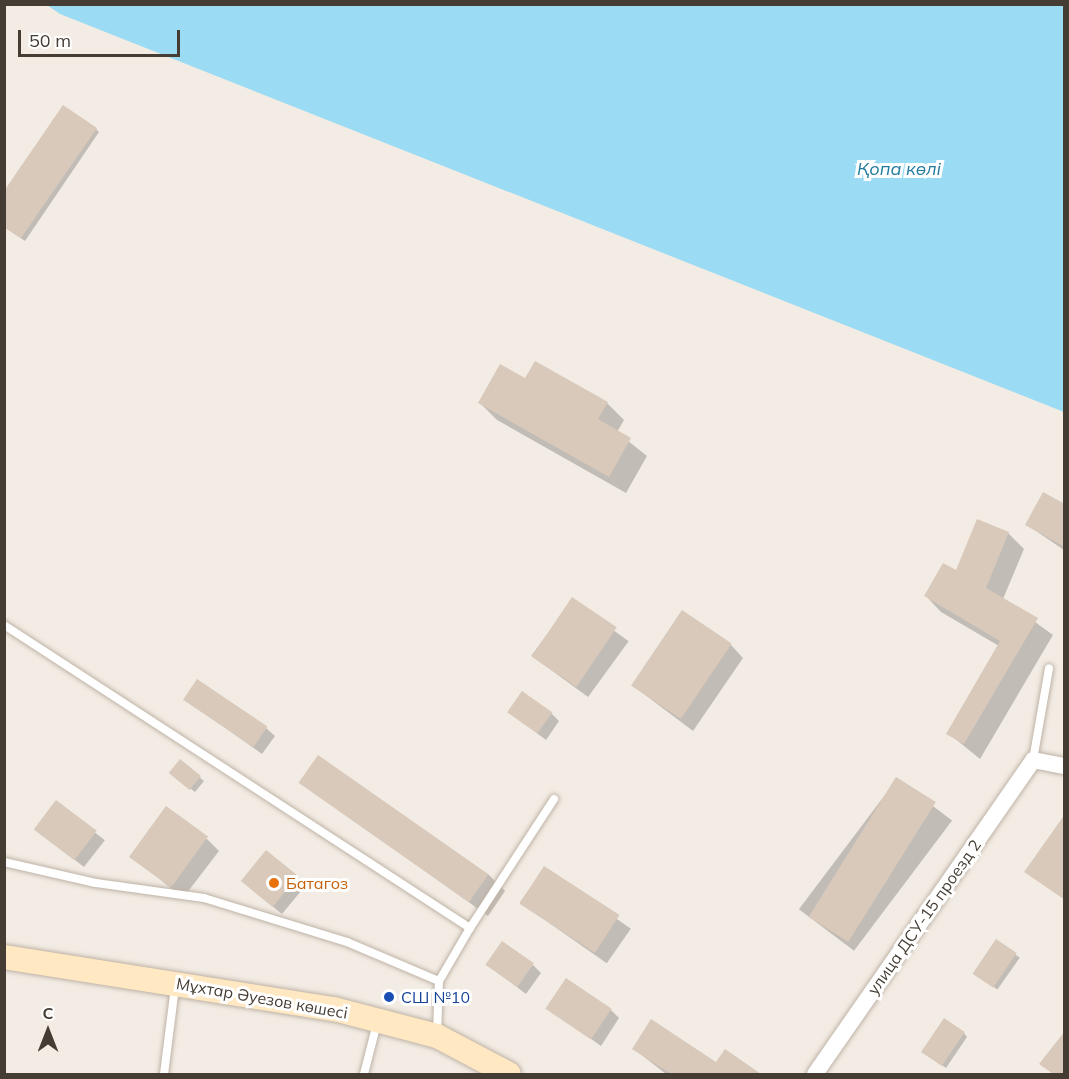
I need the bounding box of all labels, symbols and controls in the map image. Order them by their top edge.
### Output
scale bar [21,18,183,56]
text: 50 m [29,29,71,52]
water label: Қопа көлі [857,158,941,180]
street label: улица ДСУ-15 проезд 2 [863,836,985,998]
place label: Батагоз [286,873,348,893]
marker: Батагоз [267,876,281,890]
street label: Мұхтар Әуезов көшесі [175,973,349,1023]
place label: СШ №10 [401,987,470,1007]
marker: СШ №10 [382,990,396,1004]
north arrow [18,1001,78,1061]
text: С [43,1003,53,1023]

